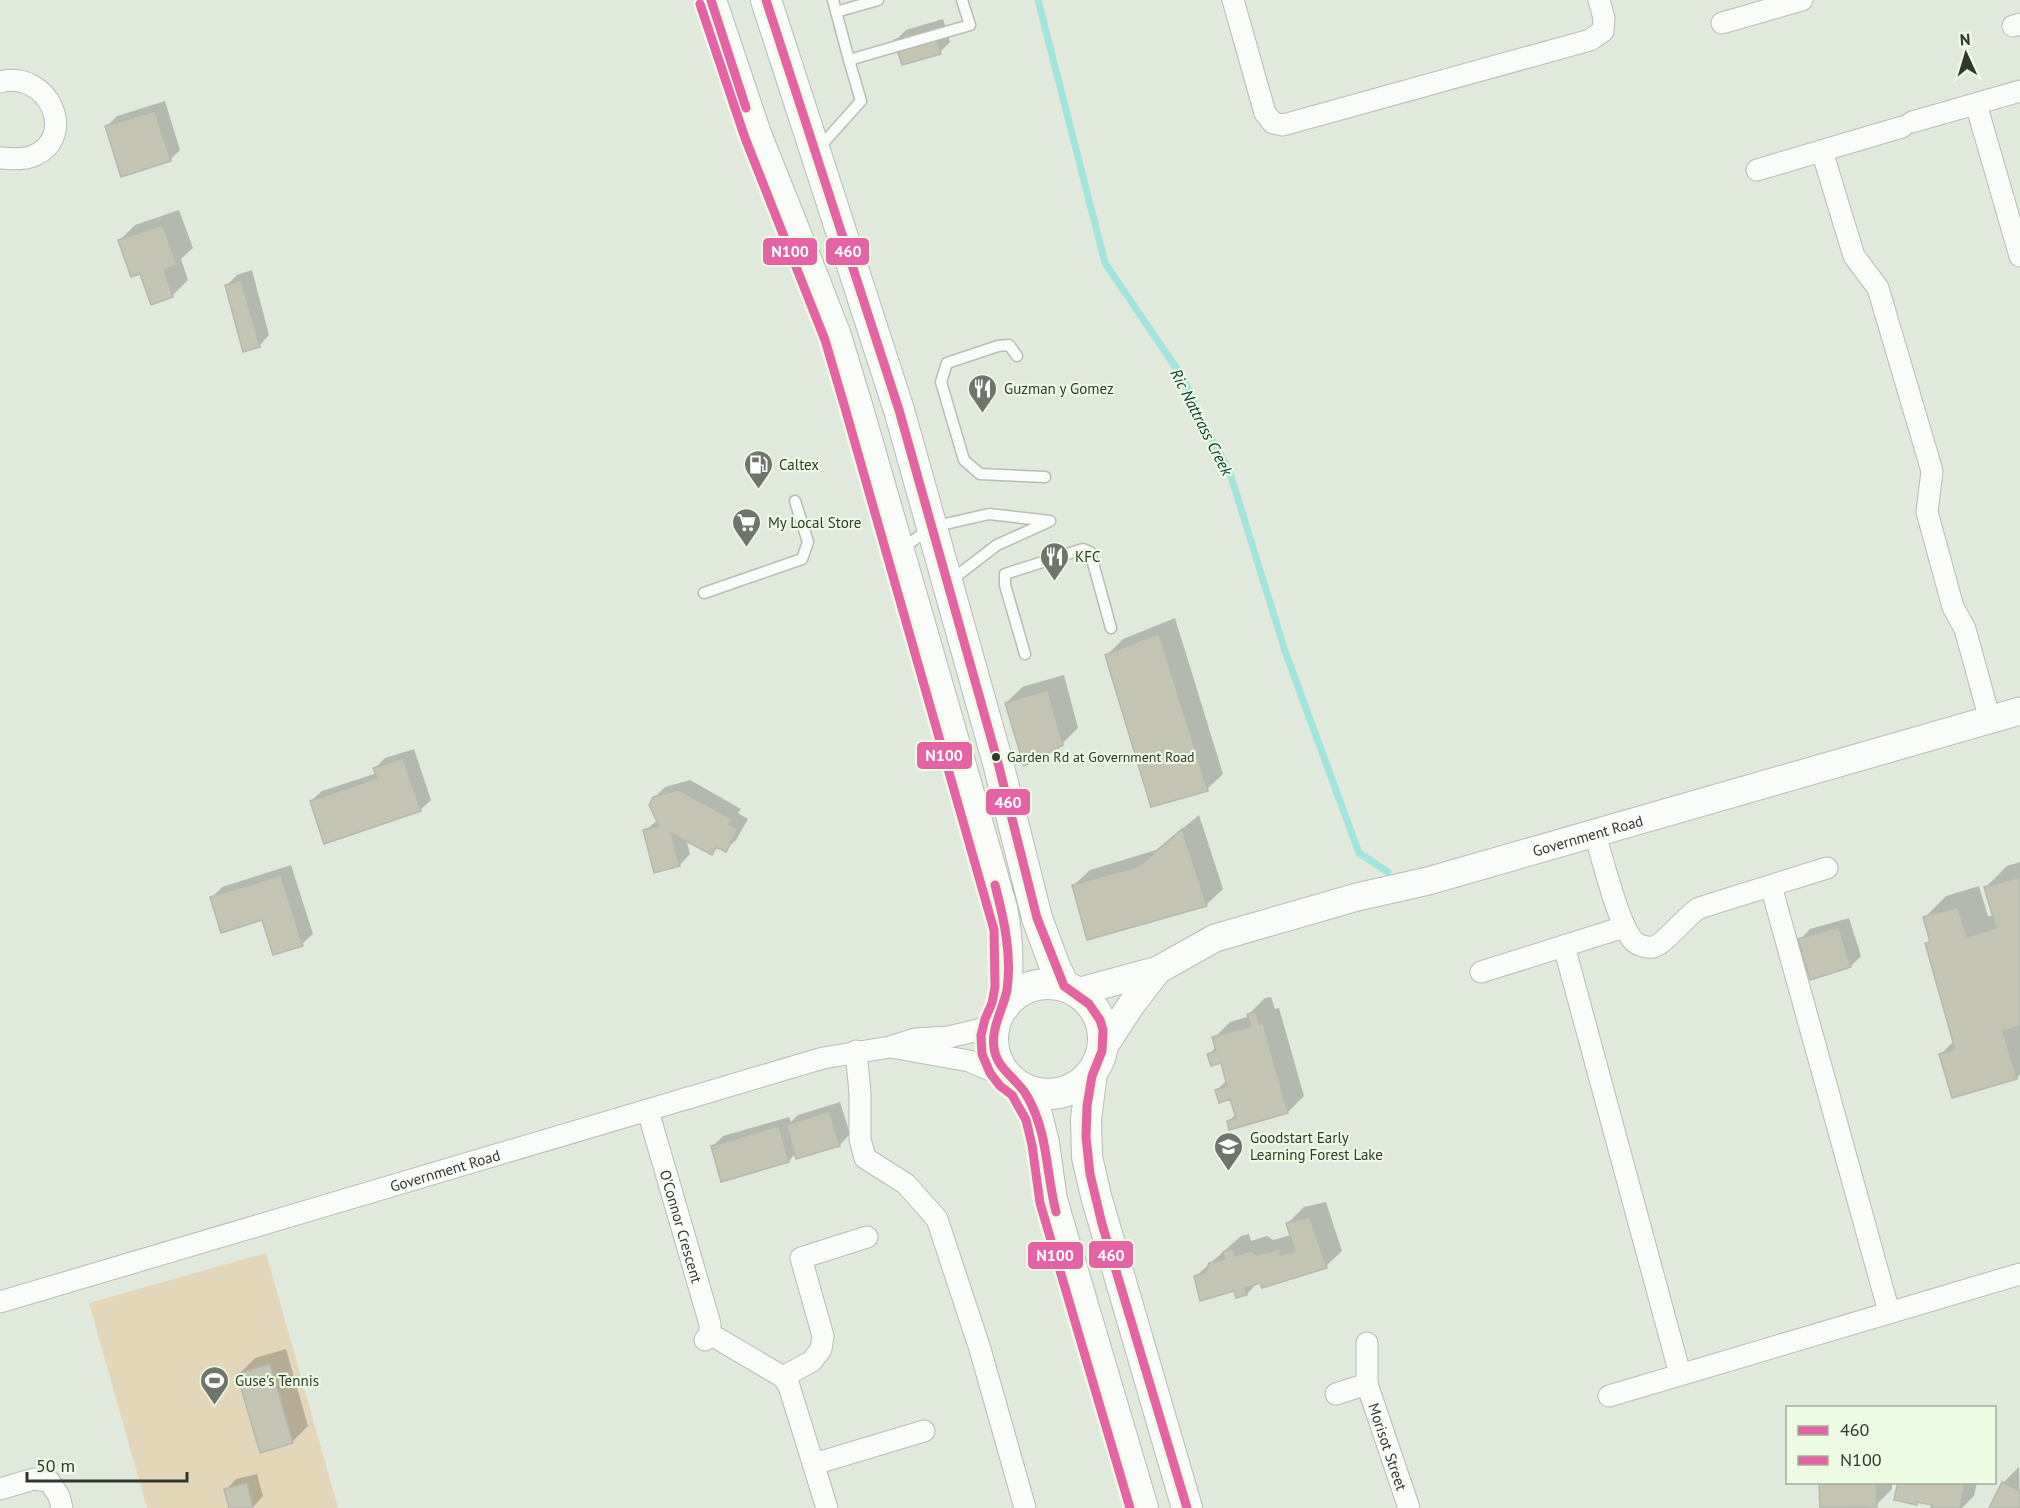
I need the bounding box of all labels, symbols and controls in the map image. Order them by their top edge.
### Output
north arrow [1936,24,1996,84]
text: N [1959,29,1971,49]
line badge: N100 [762,237,818,266]
line badge: 460 [825,237,870,266]
text: N100 [771,241,809,261]
text: 460 [834,241,862,261]
water label: Ric Nattrass Creek [1167,365,1238,479]
restaurant icon: Guzman y Gomez [967,372,999,414]
place label: Guzman y Gomez [1004,379,1114,398]
fuel station icon: Caltex [742,448,774,490]
place label: Caltex [779,455,819,474]
supermarket icon: My Local Store [731,506,763,548]
place label: My Local Store [768,513,861,532]
restaurant icon: KFC [1038,540,1070,582]
place label: KFC [1075,547,1100,566]
line badge: N100 [916,741,973,770]
text: N100 [925,745,963,765]
place label: Garden Rd at Government Road [1007,748,1195,766]
marker: Garden Rd at Government Road [990,751,1002,763]
line badge: 460 [985,788,1031,816]
text: 460 [994,792,1022,812]
street label: Government Road [1530,810,1645,860]
place label: Goodstart Early Learning Forest Lake [1250,1128,1383,1164]
school or university icon: Goodstart Early Learning Forest Lake [1213,1130,1245,1172]
street label: Government Road [387,1145,502,1195]
street label: O'Connor Crescent [656,1167,707,1285]
line badge: 460 [1088,1240,1134,1269]
line badge: N100 [1027,1241,1084,1270]
text: N100 [1036,1245,1074,1265]
text: 460 [1097,1245,1125,1265]
sports icon: Guse's Tennis [198,1364,230,1406]
place label: Guse's Tennis [235,1371,319,1390]
street label: Morisot Street [1365,1400,1412,1493]
legend [1786,1406,1996,1484]
text: 460 [1840,1418,1870,1441]
scale bar [27,1445,188,1483]
text: N100 [1840,1448,1882,1471]
text: 50 m [36,1454,75,1477]

